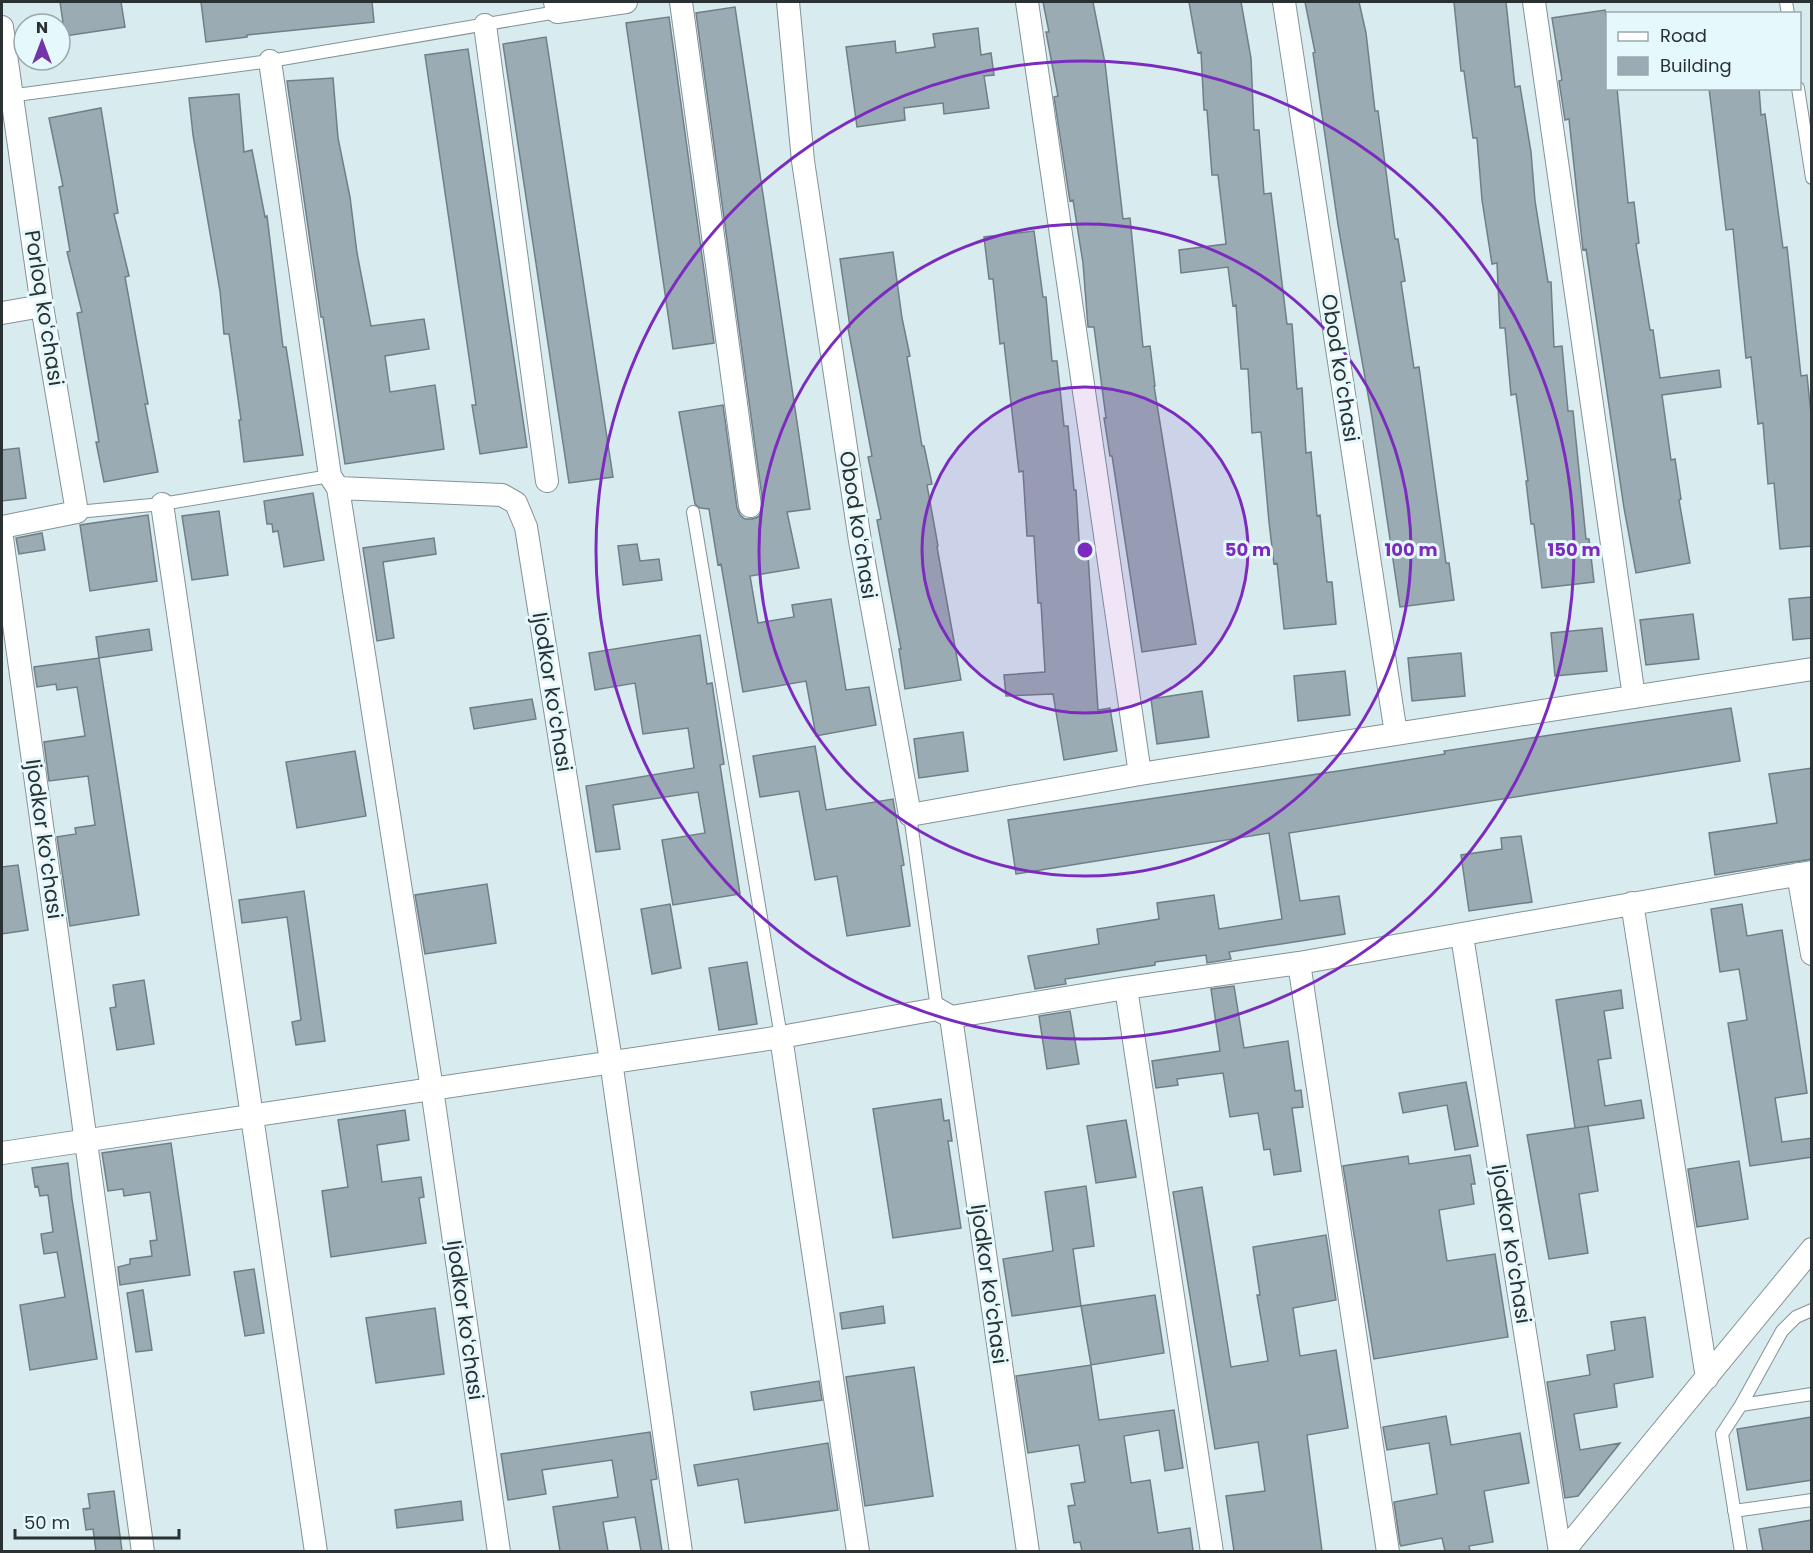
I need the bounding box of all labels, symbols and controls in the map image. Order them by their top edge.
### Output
north arrow [12,12,72,72]
legend [1606,12,1801,90]
text: N [36,16,48,39]
text: Road [1660,23,1707,48]
text: Building [1660,53,1732,78]
street label: Porloq koʻchasi [18,228,71,388]
street label: Obod koʻchasi [1314,292,1367,444]
street label: Obod koʻchasi [832,449,885,601]
text: 50 m [1225,537,1271,562]
text: 100 m [1384,537,1438,562]
text: 150 m [1547,537,1601,562]
centre of rings [1075,540,1095,560]
street label: Ijodkor koʻchasi [526,610,579,774]
street label: Ijodkor koʻchasi [19,757,70,921]
street label: Ijodkor koʻchasi [1485,1162,1538,1326]
street label: Ijodkor koʻchasi [964,1202,1015,1366]
street label: Ijodkor koʻchasi [440,1238,491,1402]
scale bar [15,1502,178,1540]
text: 50 m [24,1510,70,1535]

